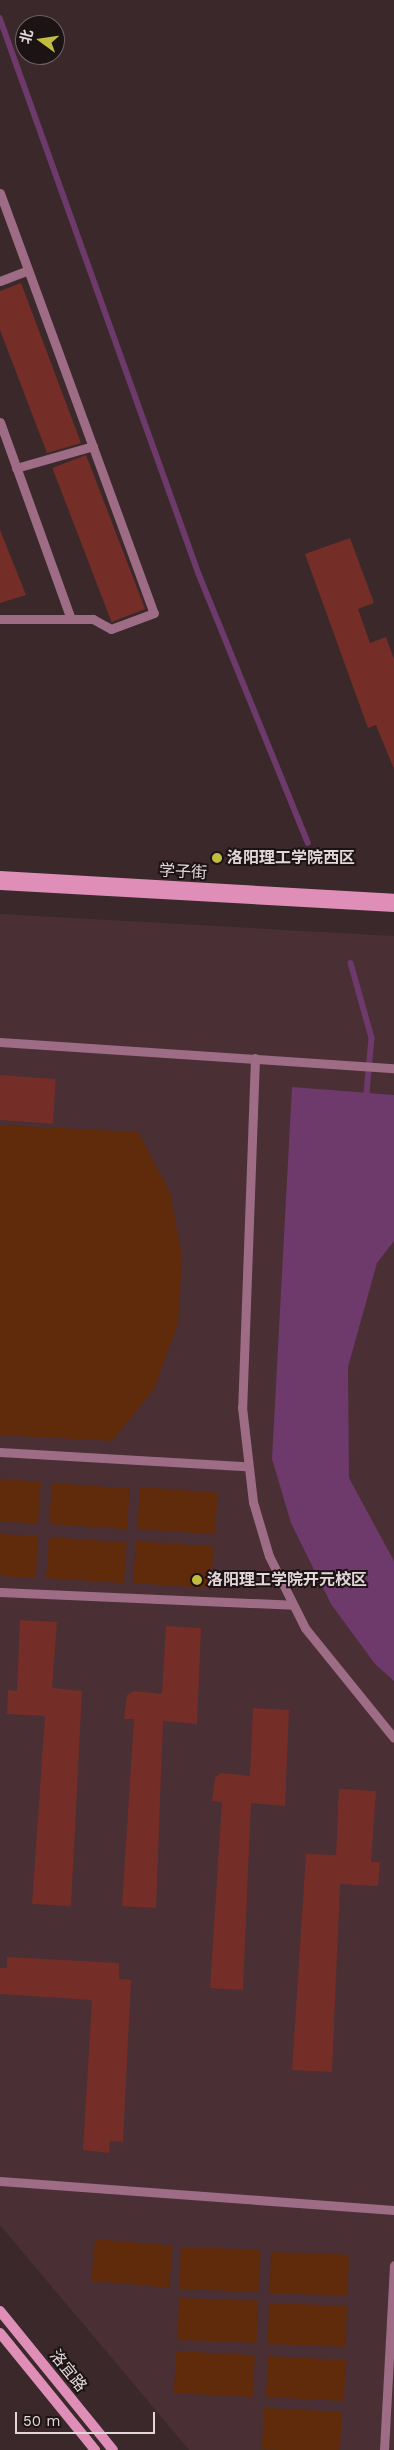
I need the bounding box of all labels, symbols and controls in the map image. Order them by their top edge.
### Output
north arrow [15,15,65,65]
text: 北 [17,28,36,45]
place label: 洛阳理工学院西区 [227,848,355,868]
marker: 洛阳理工学院西区 [211,852,223,864]
street label: 学子街 [159,861,207,883]
place label: 洛阳理工学院开元校区 [207,1570,367,1590]
marker: 洛阳理工学院开元校区 [191,1574,203,1586]
street label: 洛宜路 [45,2346,91,2396]
scale bar [18,2402,158,2434]
text: 50 m [23,2412,60,2430]

